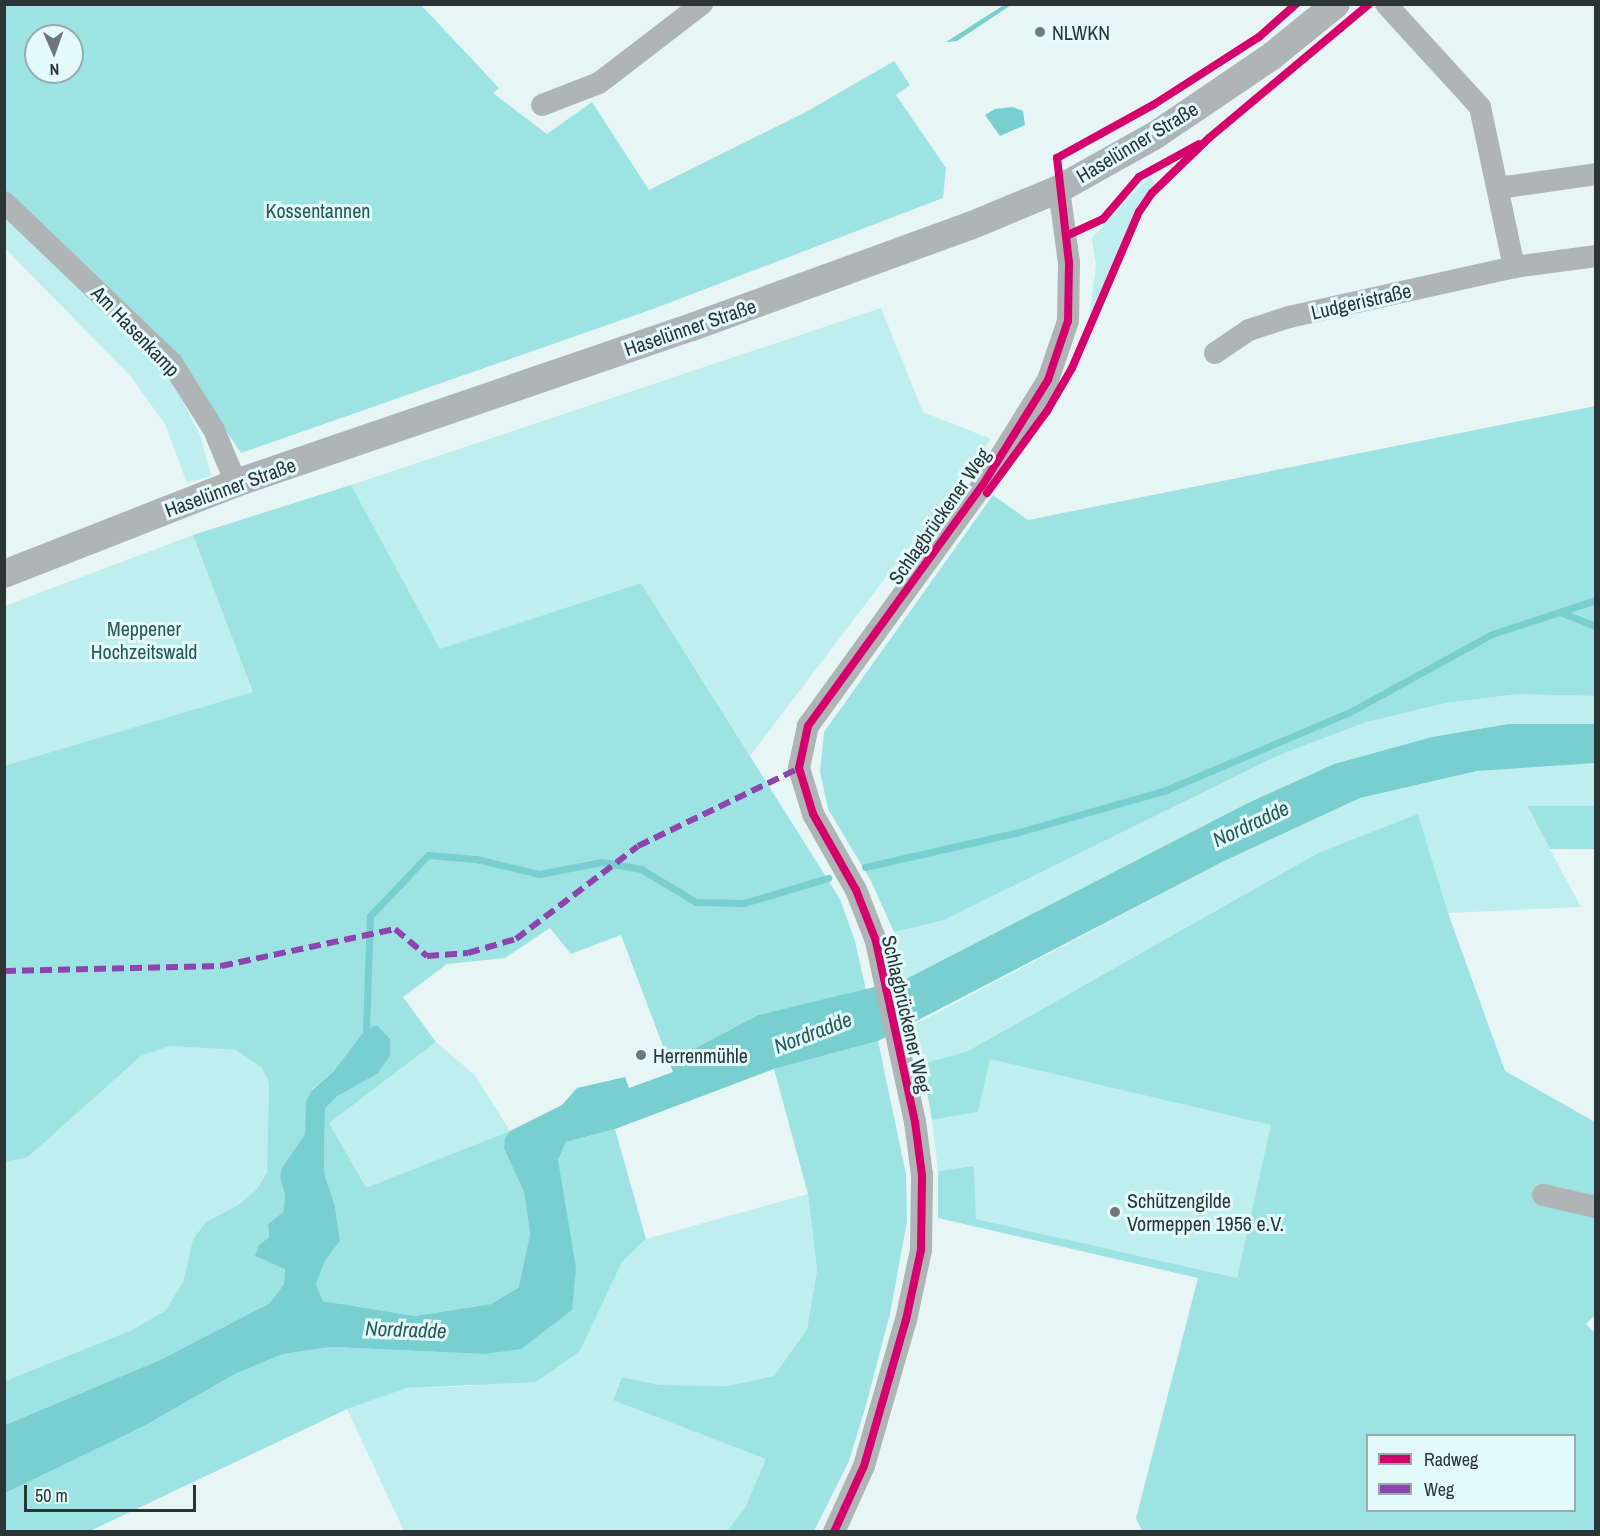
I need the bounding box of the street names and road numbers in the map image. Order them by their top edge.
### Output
street label: Haselünner Straße [1072,96,1202,188]
street label: Ludgeristraße [1309,278,1413,324]
street label: Am Hasenkamp [87,281,185,381]
street label: Haselünner Straße [621,293,759,361]
street label: Schlagbrückener Weg [883,443,995,589]
street label: Haselünner Straße [161,452,299,522]
street label: Schlagbrückener Weg [877,933,937,1095]

